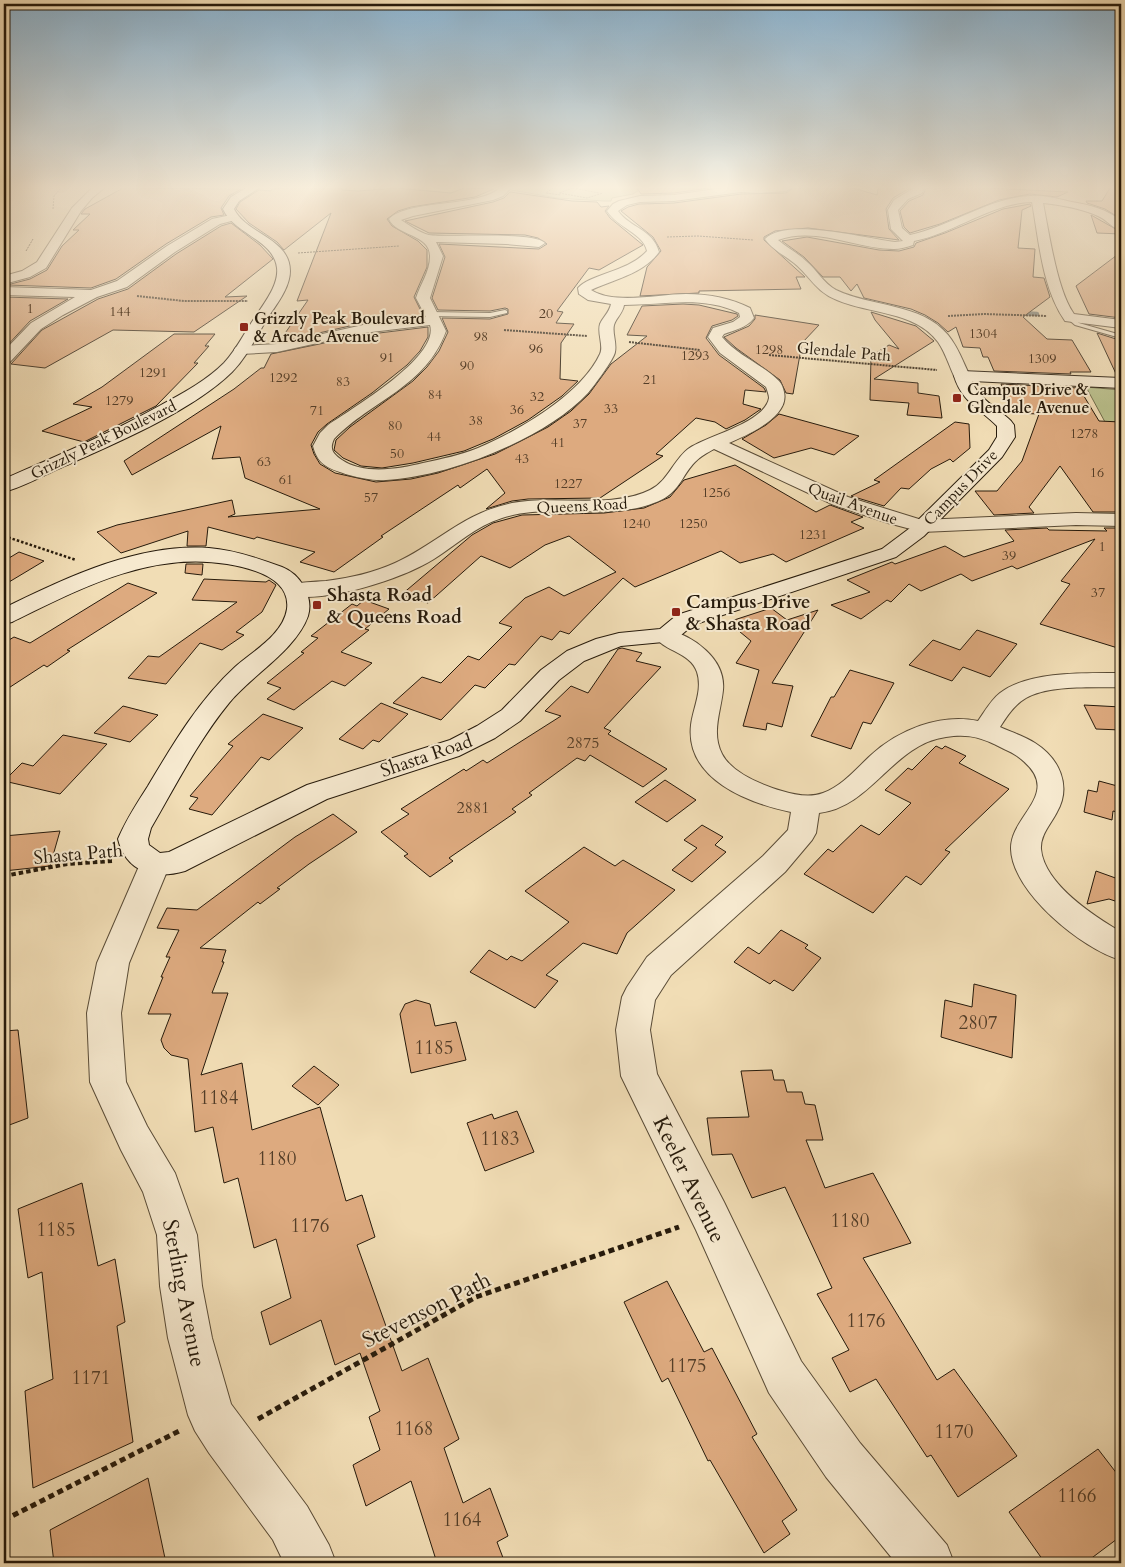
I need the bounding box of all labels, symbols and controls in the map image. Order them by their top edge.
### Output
house number: 1 [26,299,34,318]
house number: 144 [109,302,131,321]
house number: 20 [539,304,553,323]
place label: Grizzly Peak Boulevard & Arcade Avenue [254,308,425,348]
marker: Grizzly Peak Boulevard & Arcade Avenue [238,321,250,333]
house number: 1304 [969,324,997,343]
house number: 98 [474,327,488,346]
street label: Glendale Path [796,337,892,367]
house number: 96 [529,339,543,358]
house number: 1298 [755,340,783,359]
house number: 1293 [681,346,709,365]
house number: 91 [380,348,394,367]
house number: 1309 [1028,349,1056,368]
house number: 90 [460,356,474,375]
house number: 1291 [139,363,167,382]
house number: 1292 [269,368,297,387]
house number: 21 [643,370,657,389]
house number: 83 [336,372,350,391]
place label: Campus Drive & Glendale Avenue [967,379,1089,419]
house number: 84 [428,385,442,404]
house number: 32 [530,387,544,406]
house number: 1279 [105,391,133,410]
marker: Campus Drive & Glendale Avenue [951,392,963,404]
street label: Grizzly Peak Boulevard [27,395,180,485]
house number: 33 [604,399,618,418]
house number: 36 [510,400,524,419]
house number: 71 [310,401,324,420]
house number: 38 [469,411,483,430]
house number: 37 [573,414,587,433]
house number: 80 [388,416,402,435]
house number: 1278 [1070,424,1098,443]
house number: 44 [427,427,441,446]
house number: 41 [551,433,565,452]
house number: 50 [390,444,404,463]
street label: Campus Drive [919,445,1003,531]
house number: 43 [515,449,529,468]
house number: 63 [257,452,271,471]
house number: 16 [1090,463,1104,482]
house number: 61 [279,470,293,489]
house number: 1227 [554,474,582,493]
street label: Quail Avenue [805,477,901,530]
house number: 1256 [702,483,730,502]
house number: 57 [364,488,378,507]
street label: Queens Road [536,493,629,519]
house number: 1240 [622,514,650,533]
house number: 1250 [679,514,707,533]
house number: 1231 [799,525,827,544]
house number: 1 [1098,537,1106,556]
house number: 39 [1002,546,1016,565]
place label: Shasta Road & Queens Road [327,582,462,630]
house number: 37 [1091,583,1105,602]
place label: Campus Drive & Shasta Road [686,589,811,637]
marker: Shasta Road & Queens Road [311,599,323,611]
marker: Campus Drive & Shasta Road [670,606,682,618]
street label: Shasta Road [377,728,476,784]
house number: 2875 [567,732,599,754]
house number: 2881 [457,797,489,819]
street label: Shasta Path [32,837,124,871]
house number: 2807 [959,1010,998,1036]
house number: 1185 [415,1035,453,1061]
house number: 1184 [200,1085,239,1111]
street label: Keeler Avenue [646,1111,733,1248]
house number: 1183 [481,1126,519,1152]
house number: 1180 [258,1146,297,1172]
house number: 1180 [831,1208,870,1234]
house number: 1176 [291,1213,329,1239]
house number: 1185 [37,1217,75,1243]
street label: Sterling Avenue [155,1217,213,1370]
street label: Stevenson Path [357,1265,496,1355]
house number: 1176 [847,1308,885,1334]
house number: 1175 [668,1353,706,1379]
house number: 1171 [72,1365,110,1391]
house number: 1168 [395,1416,433,1442]
house number: 1170 [935,1419,974,1445]
house number: 1166 [1058,1483,1096,1509]
house number: 1164 [443,1507,482,1533]

